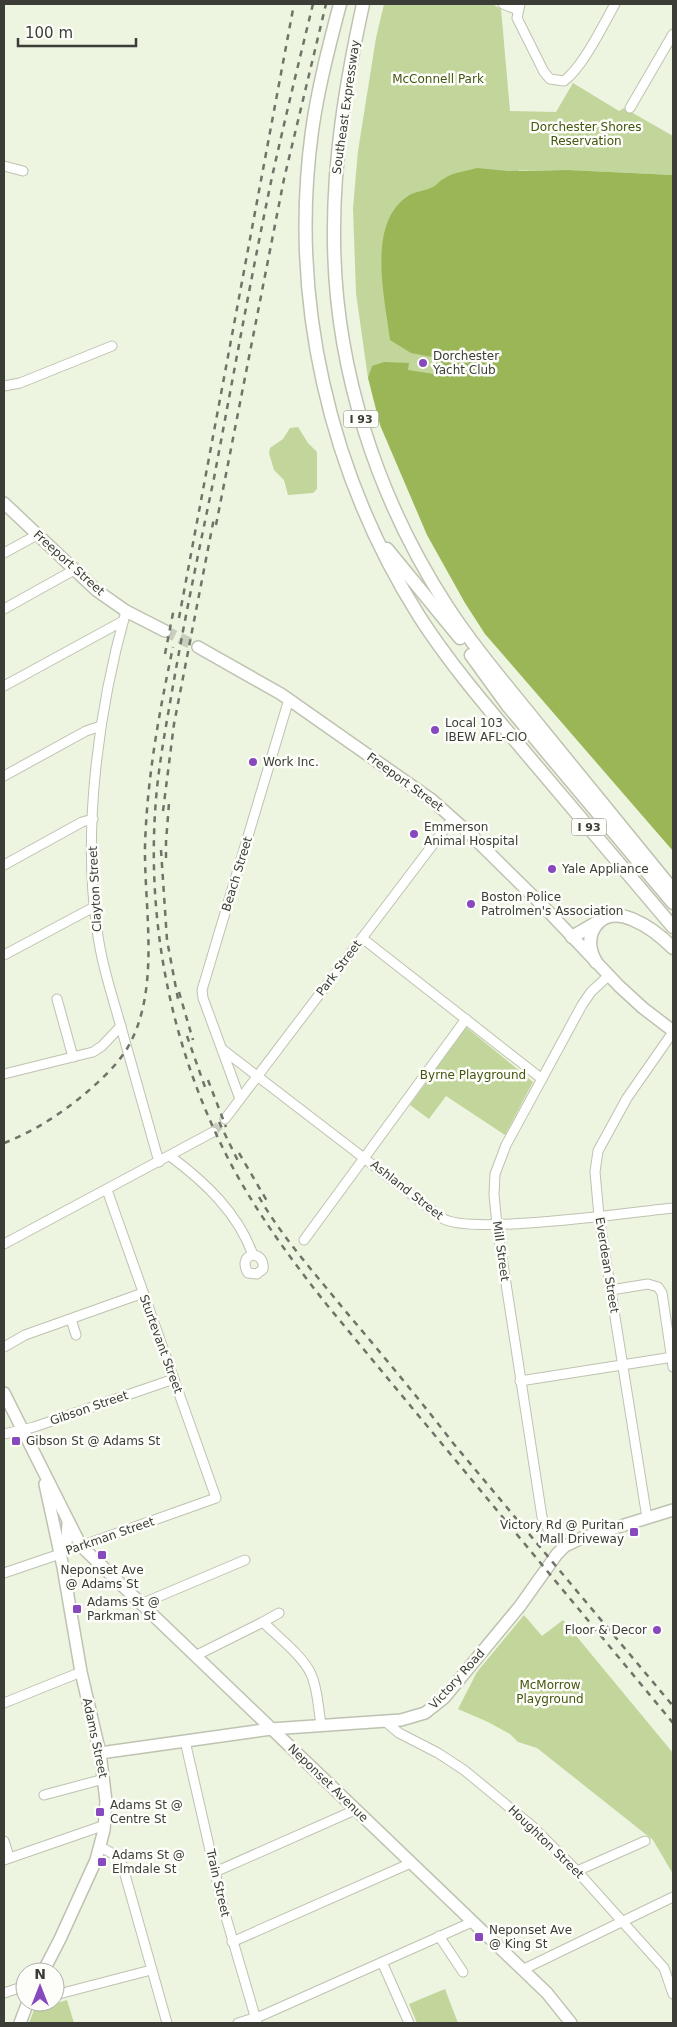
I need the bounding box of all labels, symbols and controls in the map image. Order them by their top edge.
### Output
scale bar [18,15,135,47]
text: 100 m [25,24,73,42]
street label: Southeast Expressway [330,39,362,175]
park label: McConnell Park [392,72,484,86]
park label: Dorchester Shores Reservation [531,120,641,148]
place label: Dorchester Yacht Club [432,349,499,377]
marker: Dorchester Yacht Club [417,357,429,369]
road number: I 93 [344,410,378,428]
street label: Freeport Street [31,528,107,599]
place label: Local 103 IBEW AFL-CIO [445,716,527,744]
marker: Local 103 IBEW AFL-CIO [429,724,441,736]
street label: Freeport Street [364,750,446,814]
place label: Work Inc. [263,755,319,769]
marker: Work Inc. [247,756,259,768]
road number: I 93 [572,819,606,836]
place label: Emmerson Animal Hospital [424,820,518,848]
marker: Emmerson Animal Hospital [408,828,420,840]
street label: Beach Street [219,835,255,913]
street label: Clayton Street [86,845,104,932]
place label: Yale Appliance [561,862,649,876]
marker: Yale Appliance [546,863,558,875]
place label: Boston Police Patrolmen's Association [481,890,623,918]
marker: Boston Police Patrolmen's Association [465,898,477,910]
street label: Park Street [313,937,365,999]
park label: Byrne Playground [420,1068,526,1082]
street label: Ashland Street [368,1157,446,1223]
street label: Everdean Street [592,1216,622,1314]
street label: Mill Street [490,1220,512,1282]
street label: Sturtevant Street [137,1293,185,1396]
street label: Gibson Street [48,1388,130,1428]
place label: Gibson St @ Adams St [26,1434,161,1448]
marker: Gibson St @ Adams St [10,1435,22,1447]
street label: Parkman Street [64,1514,156,1558]
place label: Victory Rd @ Puritan Mall Driveway [500,1518,624,1546]
marker: Victory Rd @ Puritan Mall Driveway [628,1526,640,1538]
marker: Neponset Ave @ Adams St [96,1549,108,1561]
place label: Neponset Ave @ Adams St [60,1563,144,1591]
place label: Adams St @ Parkman St [87,1595,160,1623]
marker: Adams St @ Parkman St [71,1603,83,1615]
place label: Floor & Decor [565,1623,647,1637]
marker: Floor & Decor [651,1624,663,1636]
street label: Victory Road [426,1646,488,1712]
park label: McMorrow Playground [516,1678,584,1706]
street label: Adams Street [80,1697,110,1779]
street label: Neponset Avenue [285,1741,371,1825]
place label: Adams St @ Centre St [110,1798,183,1826]
street label: Houghton Street [505,1803,587,1882]
marker: Adams St @ Centre St [94,1806,106,1818]
street label: Train Street [203,1847,233,1919]
place label: Adams St @ Elmdale St [112,1848,185,1876]
marker: Adams St @ Elmdale St [96,1856,108,1868]
place label: Neponset Ave @ King St [489,1923,572,1951]
marker: Neponset Ave @ King St [473,1931,485,1943]
north arrow [15,1962,65,2012]
text: N [34,1966,46,1982]

